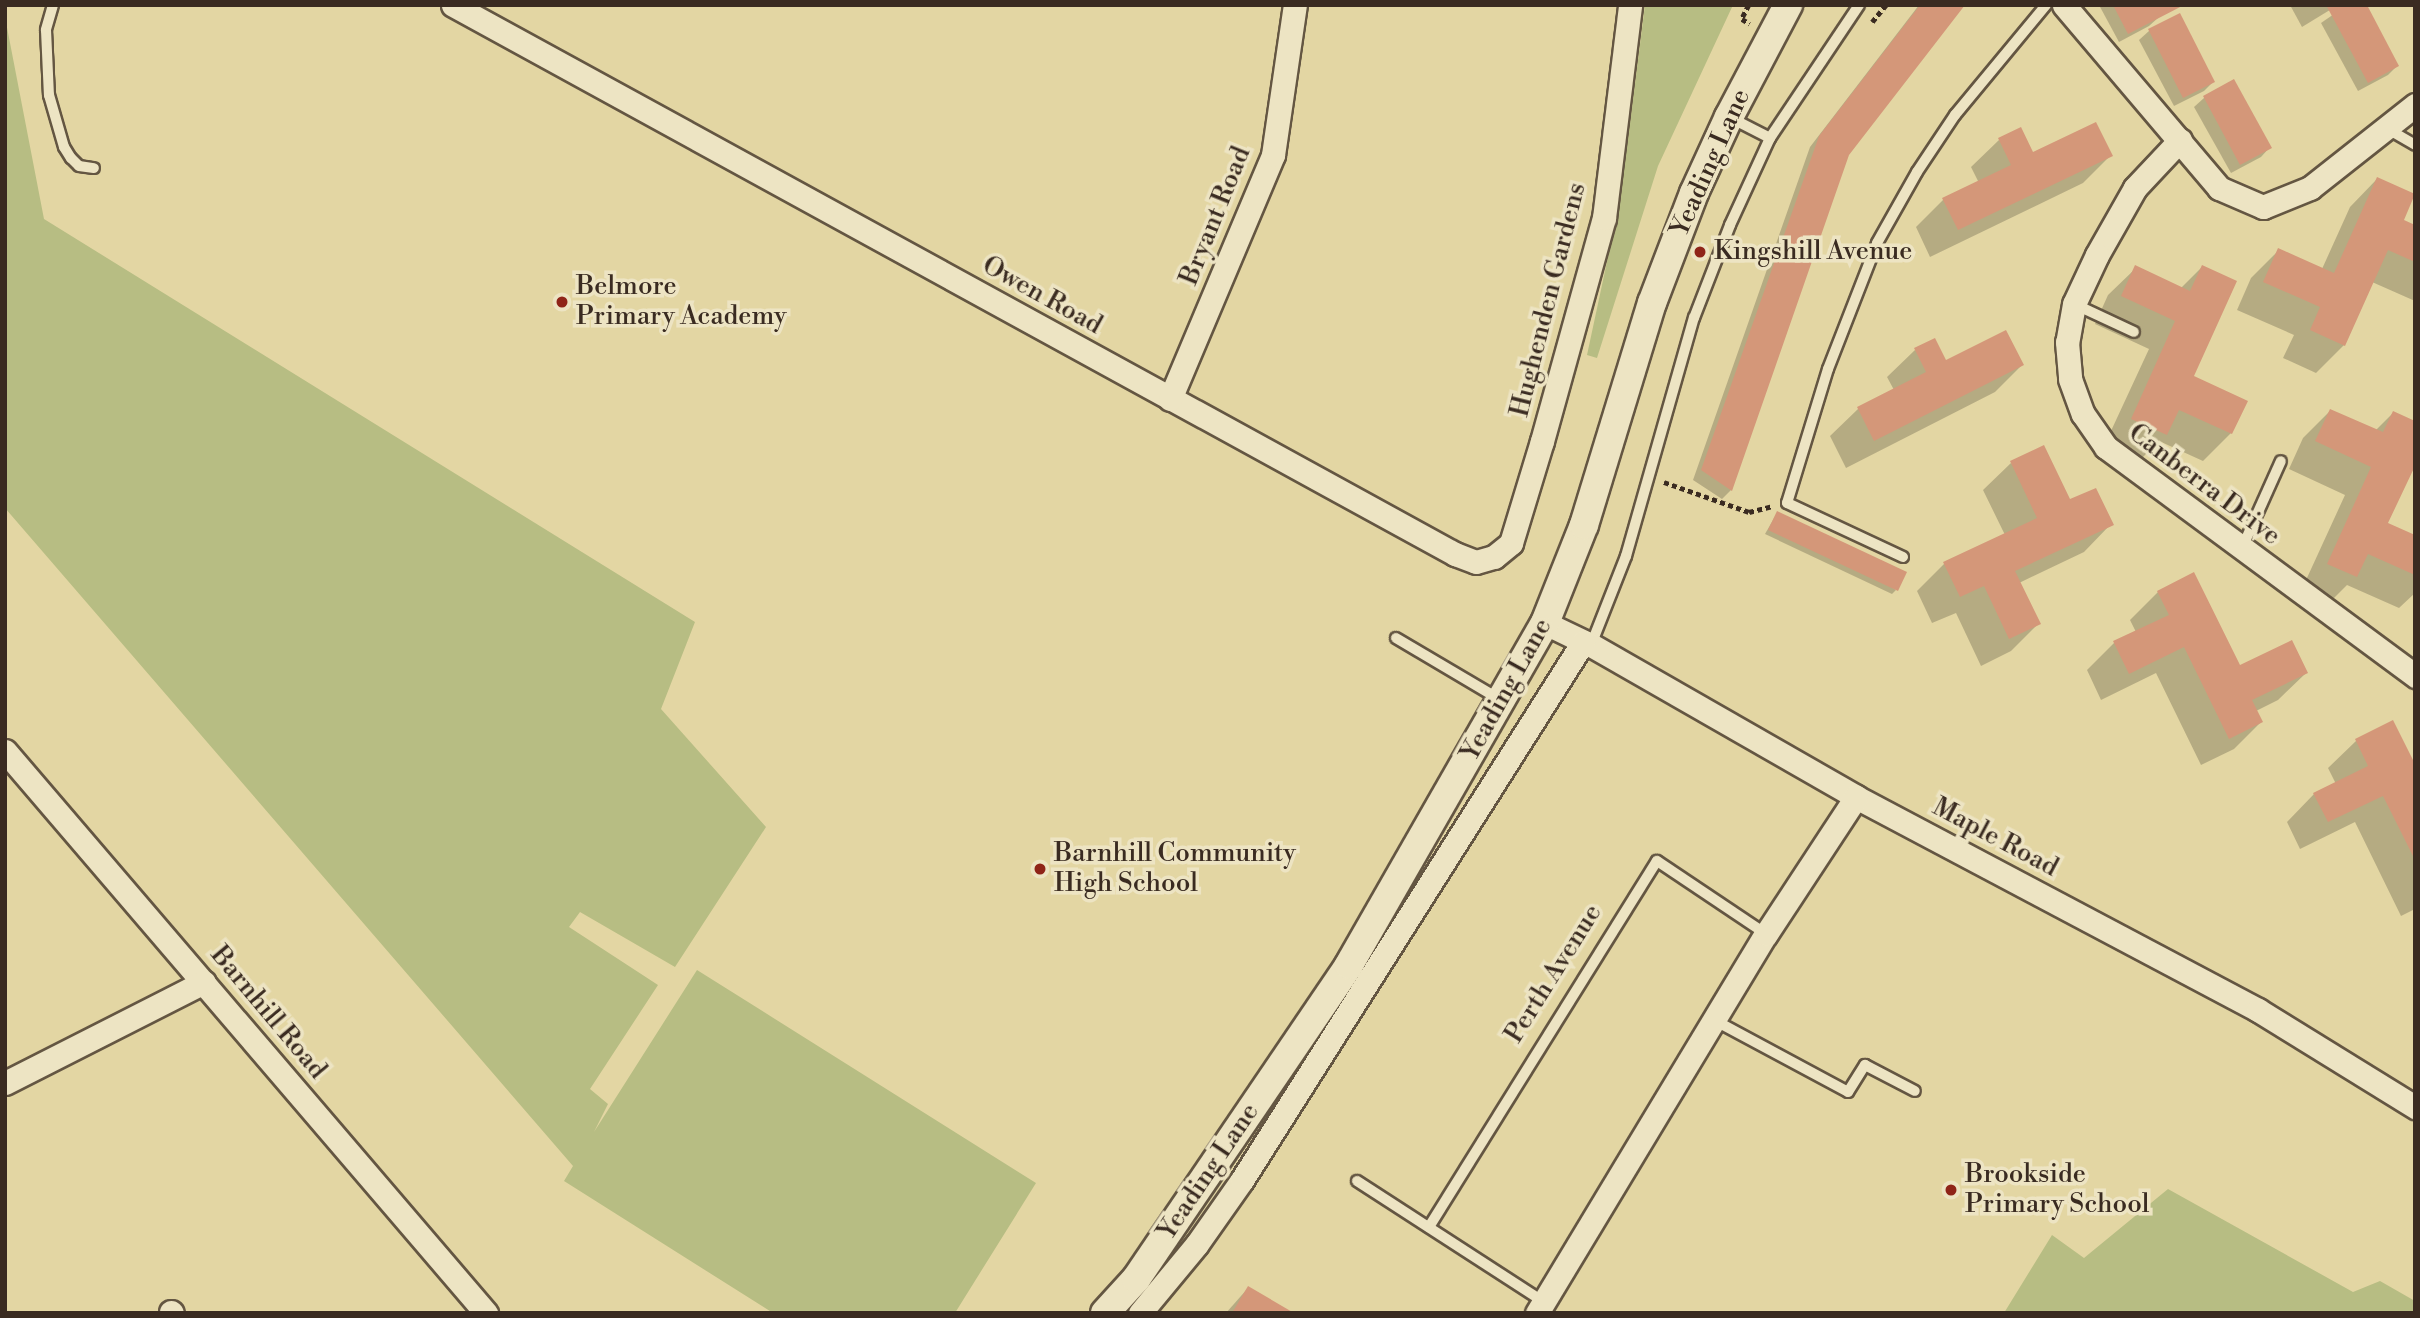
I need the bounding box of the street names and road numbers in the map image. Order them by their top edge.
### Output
street label: Yeading Lane [1665,84,1757,242]
street label: Bryant Road [1174,142,1258,290]
street label: Hughenden Gardens [1505,180,1593,420]
street label: Owen Road [977,250,1107,342]
street label: Canberra Drive [2122,418,2286,552]
street label: Yeading Lane [1455,613,1559,767]
street label: Maple Road [1927,792,2063,884]
street label: Perth Avenue [1499,899,1609,1049]
street label: Barnhill Road [203,940,333,1086]
street label: Yeading Lane [1152,1098,1266,1246]

